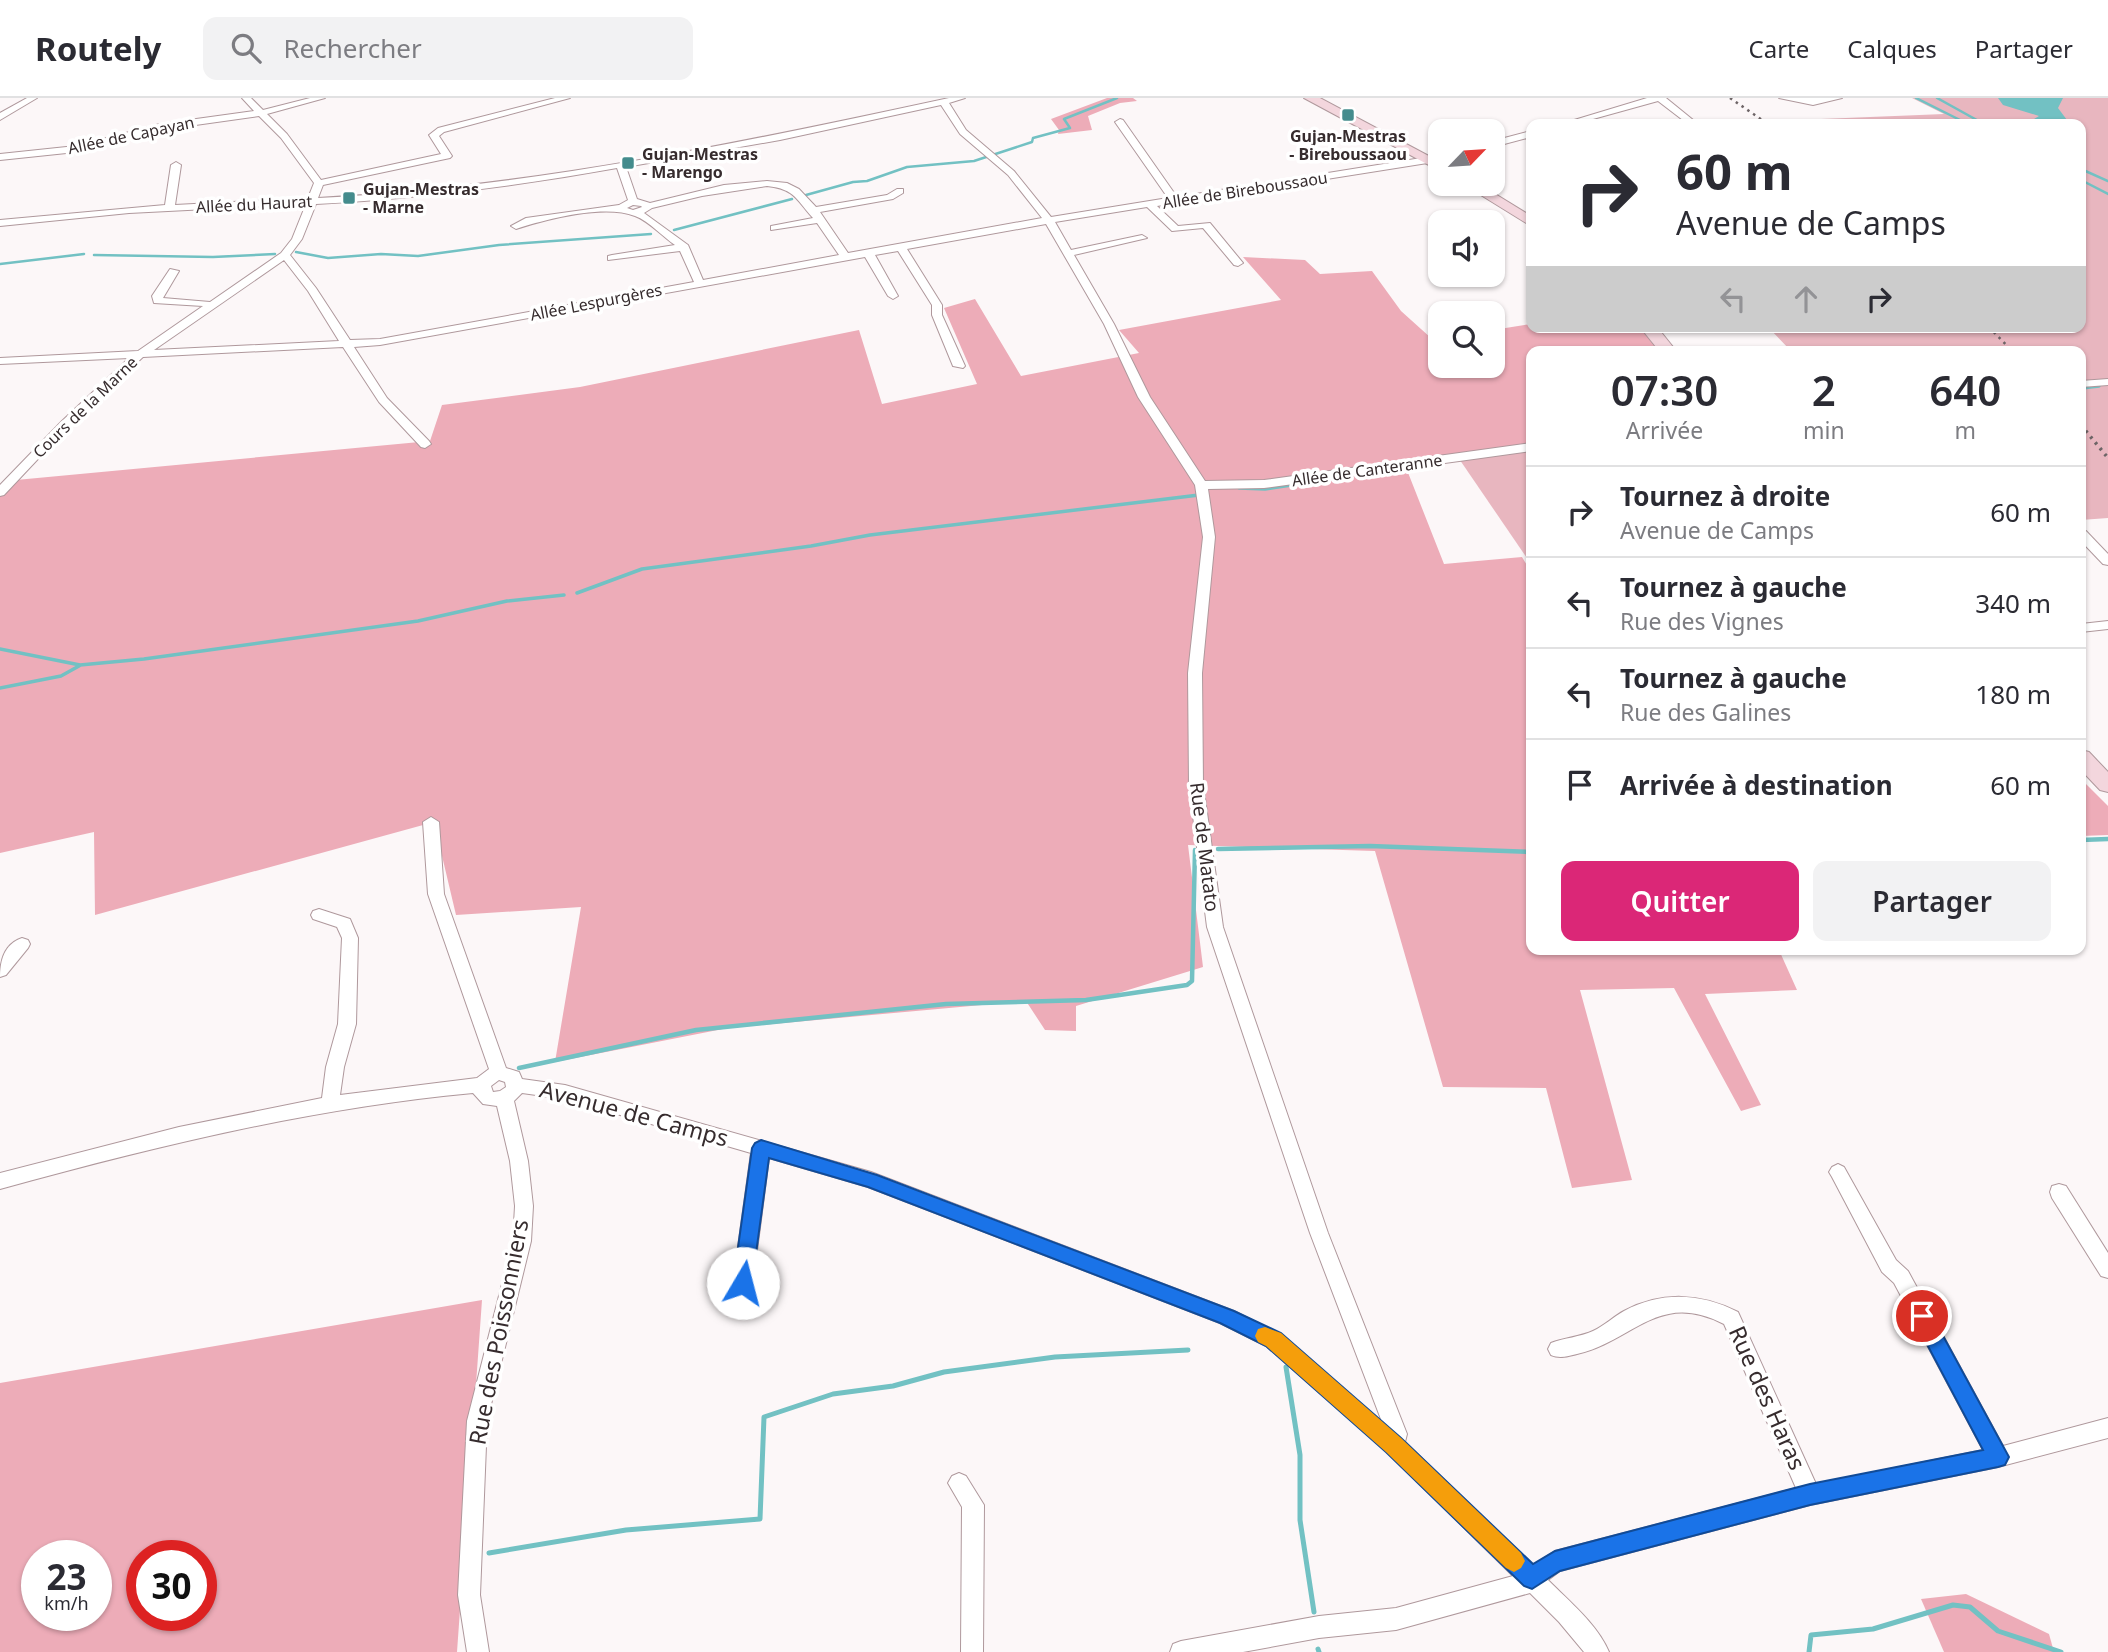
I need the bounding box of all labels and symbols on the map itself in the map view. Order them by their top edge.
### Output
marker: Gujan-Mestras - Bireboussaou [1340,107,1356,123]
street label: Allée de Capayan [66,111,196,159]
north arrow [1428,119,1505,196]
place label: Gujan-Mestras - Bireboussaou [1289,125,1407,165]
place label: Gujan-Mestras - Marengo [642,143,758,183]
marker: Gujan-Mestras - Marengo [620,155,636,171]
street label: Allée de Bireboussaou [1161,166,1329,214]
place label: Gujan-Mestras - Marne [363,178,479,218]
street label: Allée du Haurat [195,190,313,218]
marker: Gujan-Mestras - Marne [341,190,357,206]
street label: Allée Lespurgères [528,278,664,326]
street label: Cours de la Marne [28,351,142,463]
street label: Allée de Canteranne [1290,449,1444,491]
street label: Rue de Matato [1184,781,1226,913]
street label: Avenue de Camps [536,1072,732,1154]
street label: Rue des Poissonniers [460,1216,536,1447]
position arrow [706,1246,780,1320]
pin [1892,1286,1952,1346]
street label: Rue des Haras [1722,1321,1814,1475]
speed limit sign: 30 [126,1540,217,1631]

